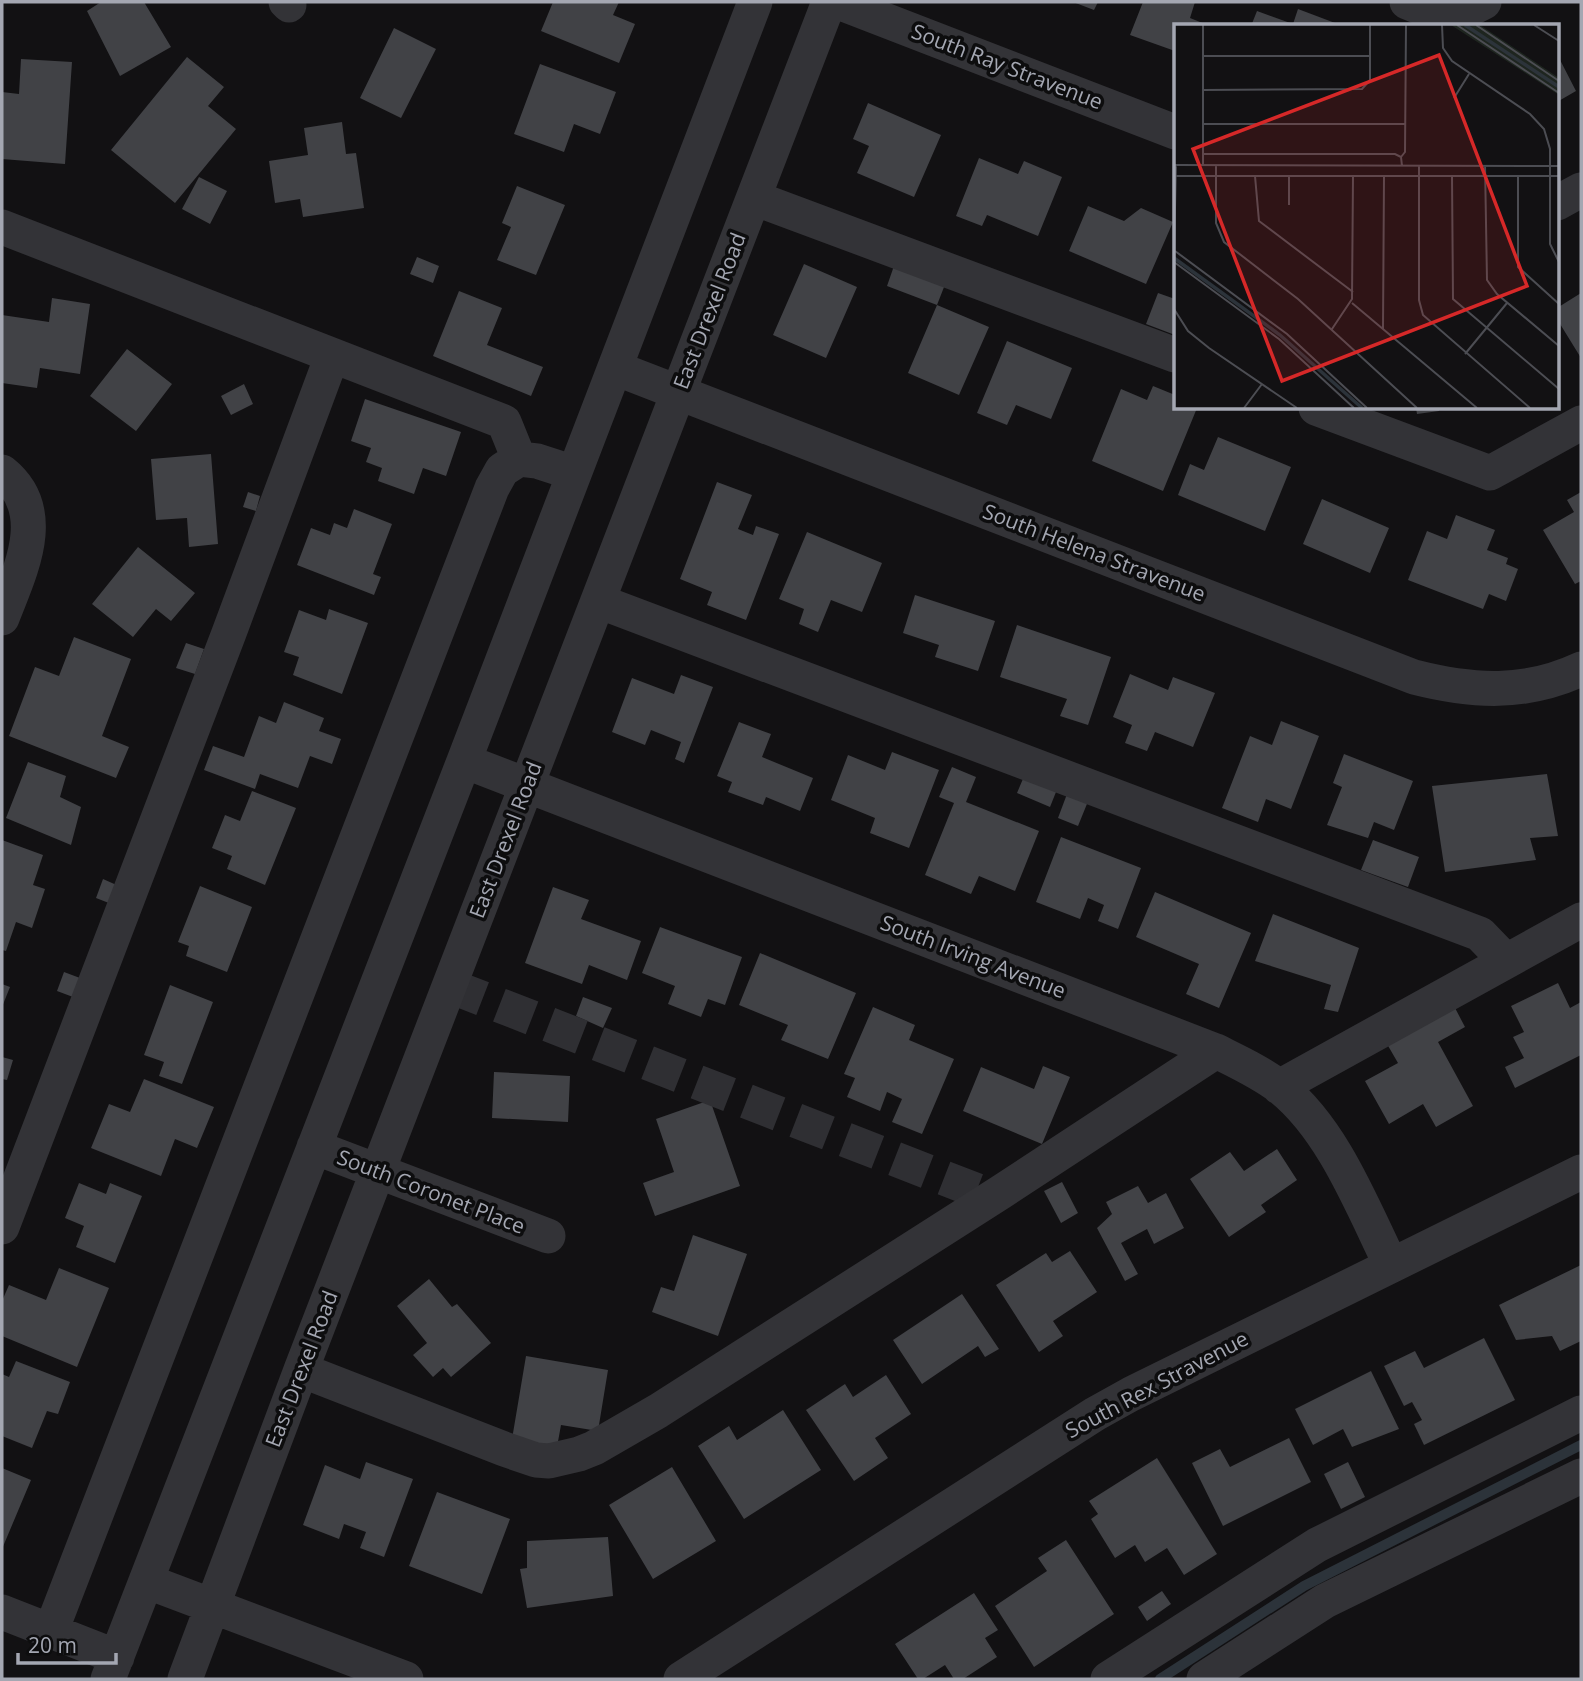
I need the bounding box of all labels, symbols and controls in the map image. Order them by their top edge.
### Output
street label: South Ray Stravenue [908,17,1107,115]
inset map [1174,24,1558,410]
street label: East Drexel Road [666,228,752,393]
street label: South Helena Stravenue [979,497,1210,607]
street label: East Drexel Road [462,757,548,922]
street label: South Irving Avenue [877,908,1070,1004]
street label: South Coronet Place [333,1142,529,1240]
street label: East Drexel Road [258,1286,344,1451]
street label: South Rex Stravenue [1060,1324,1253,1444]
scale bar [18,1622,116,1666]
text: 20 m [28,1631,77,1659]

